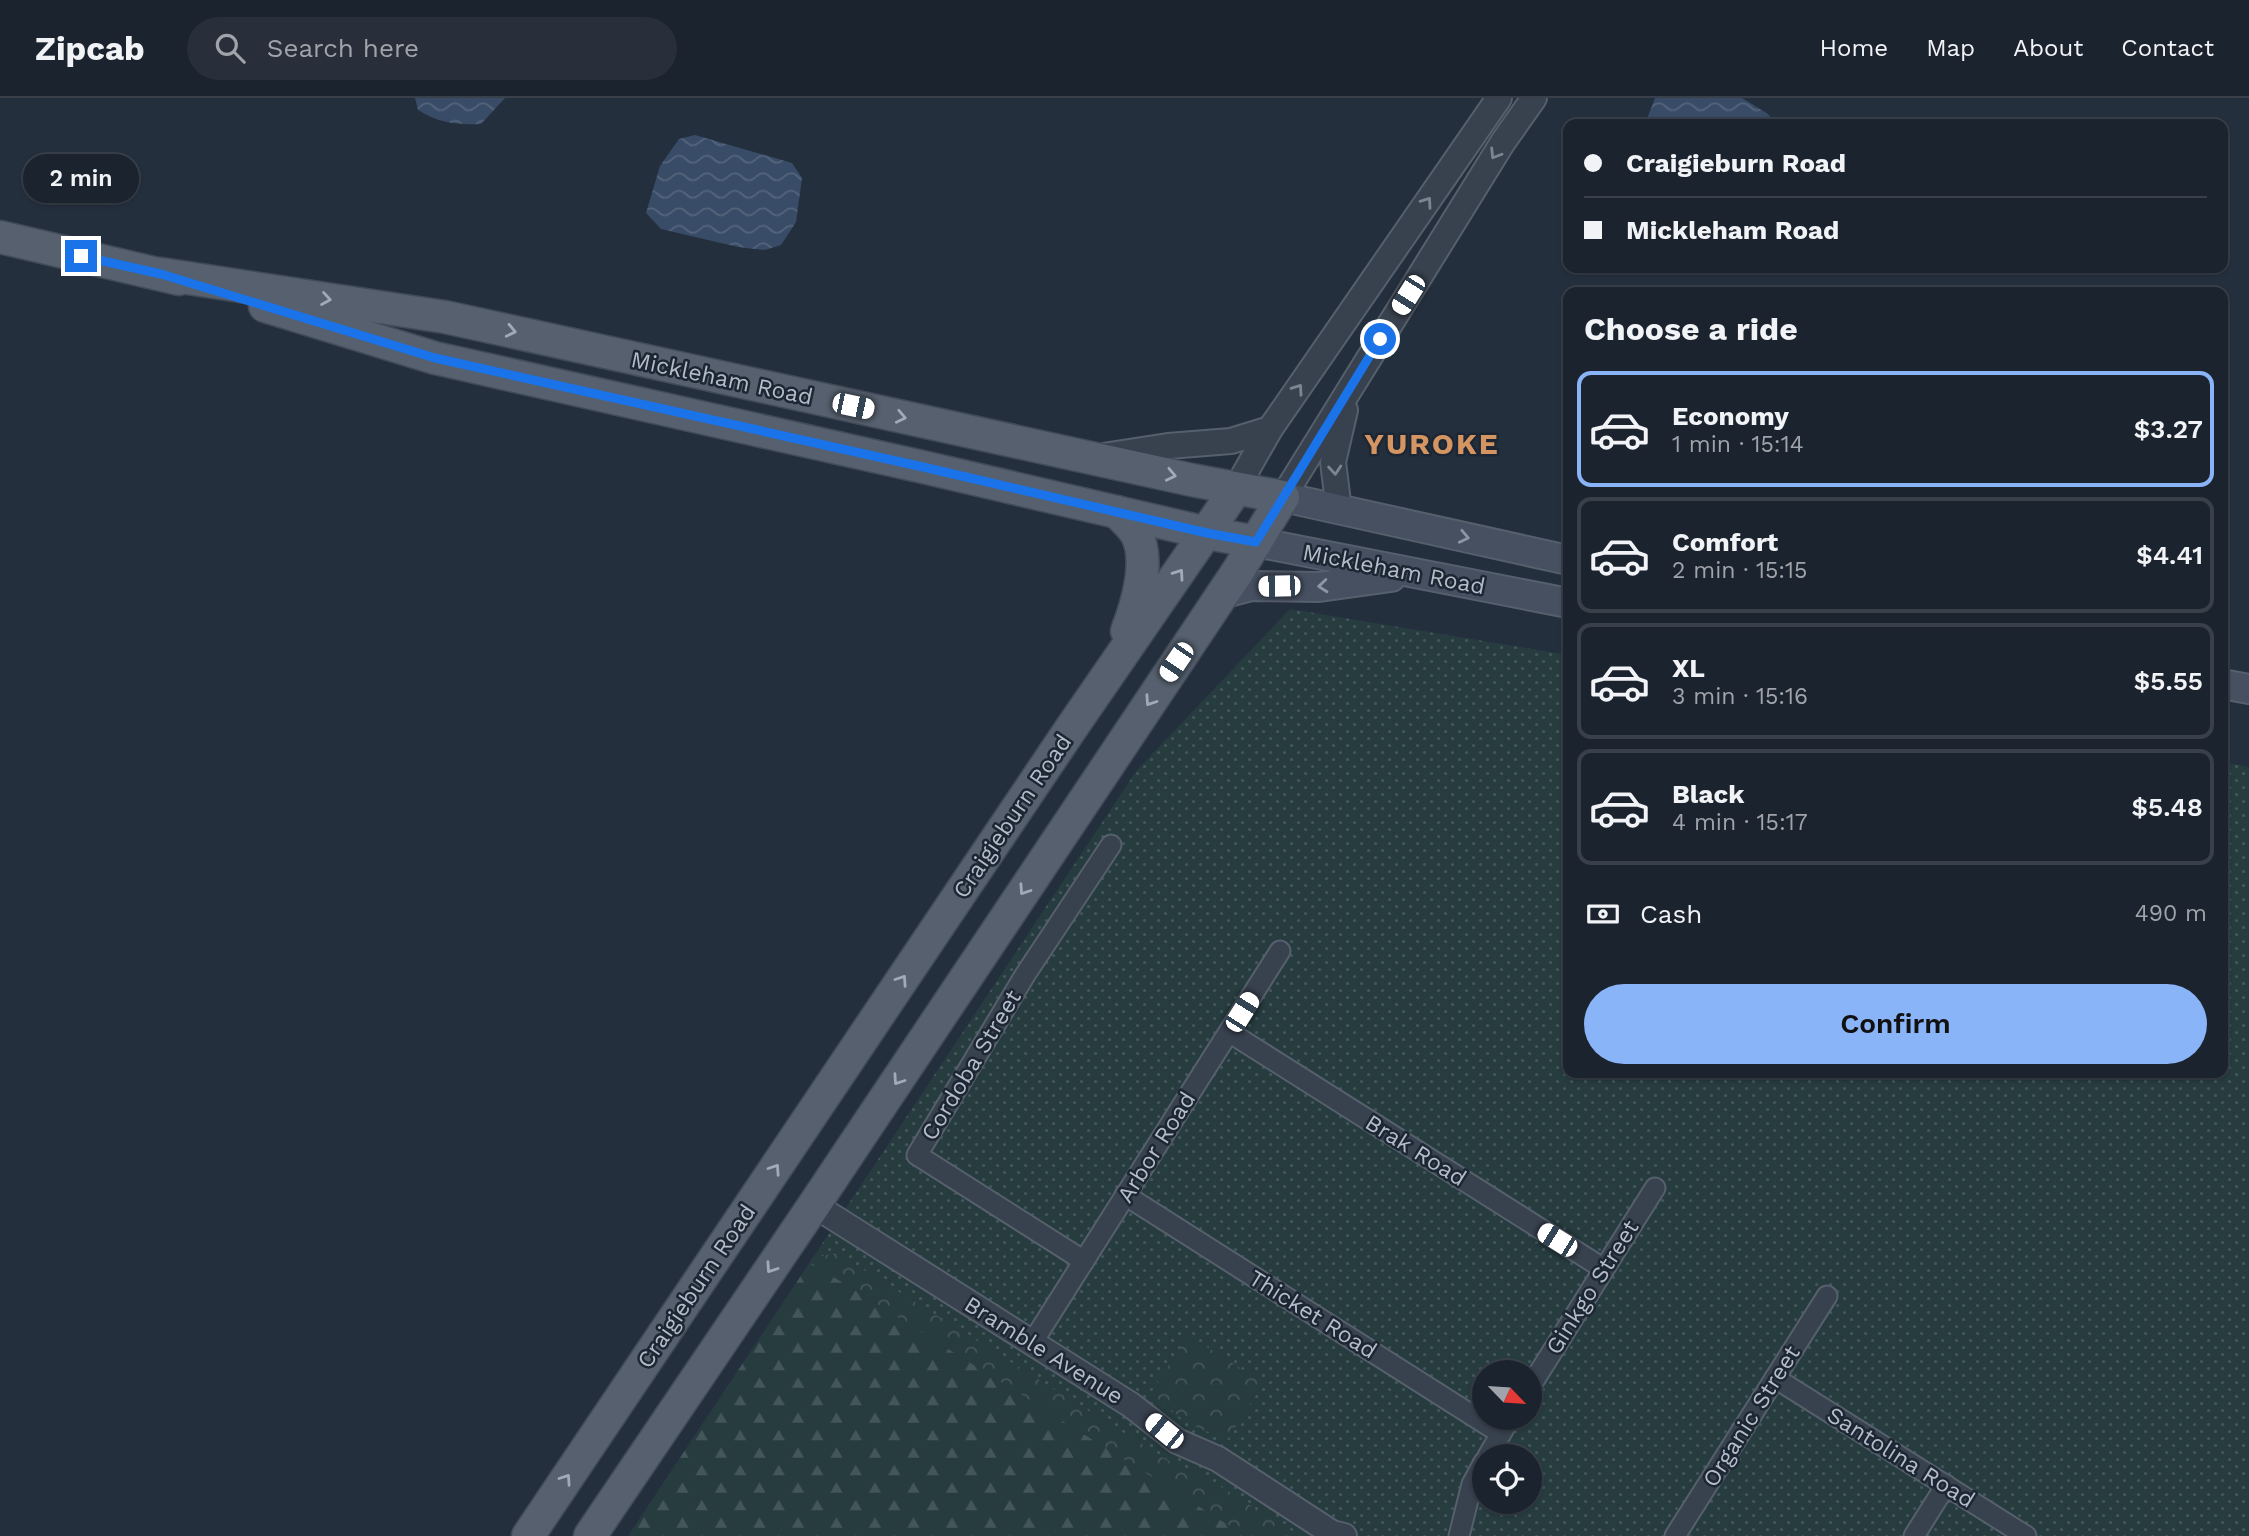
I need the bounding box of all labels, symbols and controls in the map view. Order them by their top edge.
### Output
search box [187,17,677,80]
text: Zipcab [35,29,145,68]
icon: search [211,29,249,67]
text: Search here [267,33,419,63]
text: Home [1820,34,1888,62]
text: Map [1926,34,1975,62]
text: About [2013,34,2083,62]
text: Contact [2121,34,2214,62]
one-way arrow [1491,147,1504,160]
text: Craigieburn Road [1626,148,1846,178]
callout: 2 min [23,155,139,204]
text: 2 min [49,165,113,192]
one-way arrow [1419,197,1431,210]
text: Mickleham Road [1626,215,1839,245]
route end [65,240,97,272]
car [1388,272,1429,318]
one-way arrow [320,291,332,306]
text: Choose a ride [1584,310,1798,348]
one-way arrow [505,323,517,338]
route start [1364,323,1396,355]
street label: Mickleham Road [629,346,815,411]
one-way arrow [1290,384,1302,397]
car [831,391,876,421]
icon: car [1588,398,1651,461]
text: Economy [1672,401,1789,431]
one-way arrow [895,408,907,423]
text: $3.27 [2134,414,2203,444]
district label: YUROKE [1364,426,1500,461]
text: 1 min · 15:14 [1672,431,1804,458]
one-way arrow [1327,464,1342,476]
one-way arrow [1165,467,1177,482]
icon: car [1588,524,1651,587]
text: Comfort [1672,527,1778,557]
one-way arrow [1458,528,1470,543]
street label: Mickleham Road [1300,539,1487,600]
text: $4.41 [2136,540,2203,570]
text: 2 min · 15:15 [1672,557,1807,584]
one-way arrow [1170,569,1183,582]
car [1258,575,1301,597]
one-way arrow [1317,578,1328,593]
car [1156,639,1197,685]
icon: car [1588,650,1651,713]
text: XL [1672,653,1705,683]
text: $5.55 [2134,666,2203,696]
text: 3 min · 15:16 [1672,683,1808,710]
one-way arrow [1146,693,1158,706]
street label: Craigieburn Road [948,729,1077,903]
icon: car [1588,776,1651,839]
text: Black [1672,779,1744,809]
text: $5.48 [2132,792,2203,822]
text: 4 min · 15:17 [1672,809,1808,836]
one-way arrow [1020,882,1032,895]
icon: cash [1584,895,1622,933]
text: Cash [1640,899,1702,929]
text: 490 m [2135,900,2207,927]
one-way arrow [894,975,906,988]
button: Confirm [1584,984,2207,1064]
street label: Cordoba Street [916,985,1027,1145]
car [1222,989,1263,1035]
one-way arrow [893,1072,906,1085]
street label: Arbor Road [1112,1087,1201,1208]
street label: Brak Road [1360,1109,1471,1192]
one-way arrow [767,1164,779,1177]
street label: Craigieburn Road [632,1199,761,1373]
street label: Ginkgo Street [1540,1215,1645,1359]
car [1534,1220,1581,1260]
one-way arrow [766,1261,779,1274]
street label: Thicket Road [1244,1264,1382,1365]
street label: Bramble Avenue [959,1291,1128,1410]
street label: Organic Street [1697,1340,1806,1492]
north arrow [1472,1360,1542,1430]
map controls [1472,1360,1542,1514]
street label: Santolina Road [1822,1401,1980,1514]
car [1142,1410,1187,1452]
button: locate [1472,1444,1542,1514]
one-way arrow [558,1474,571,1487]

